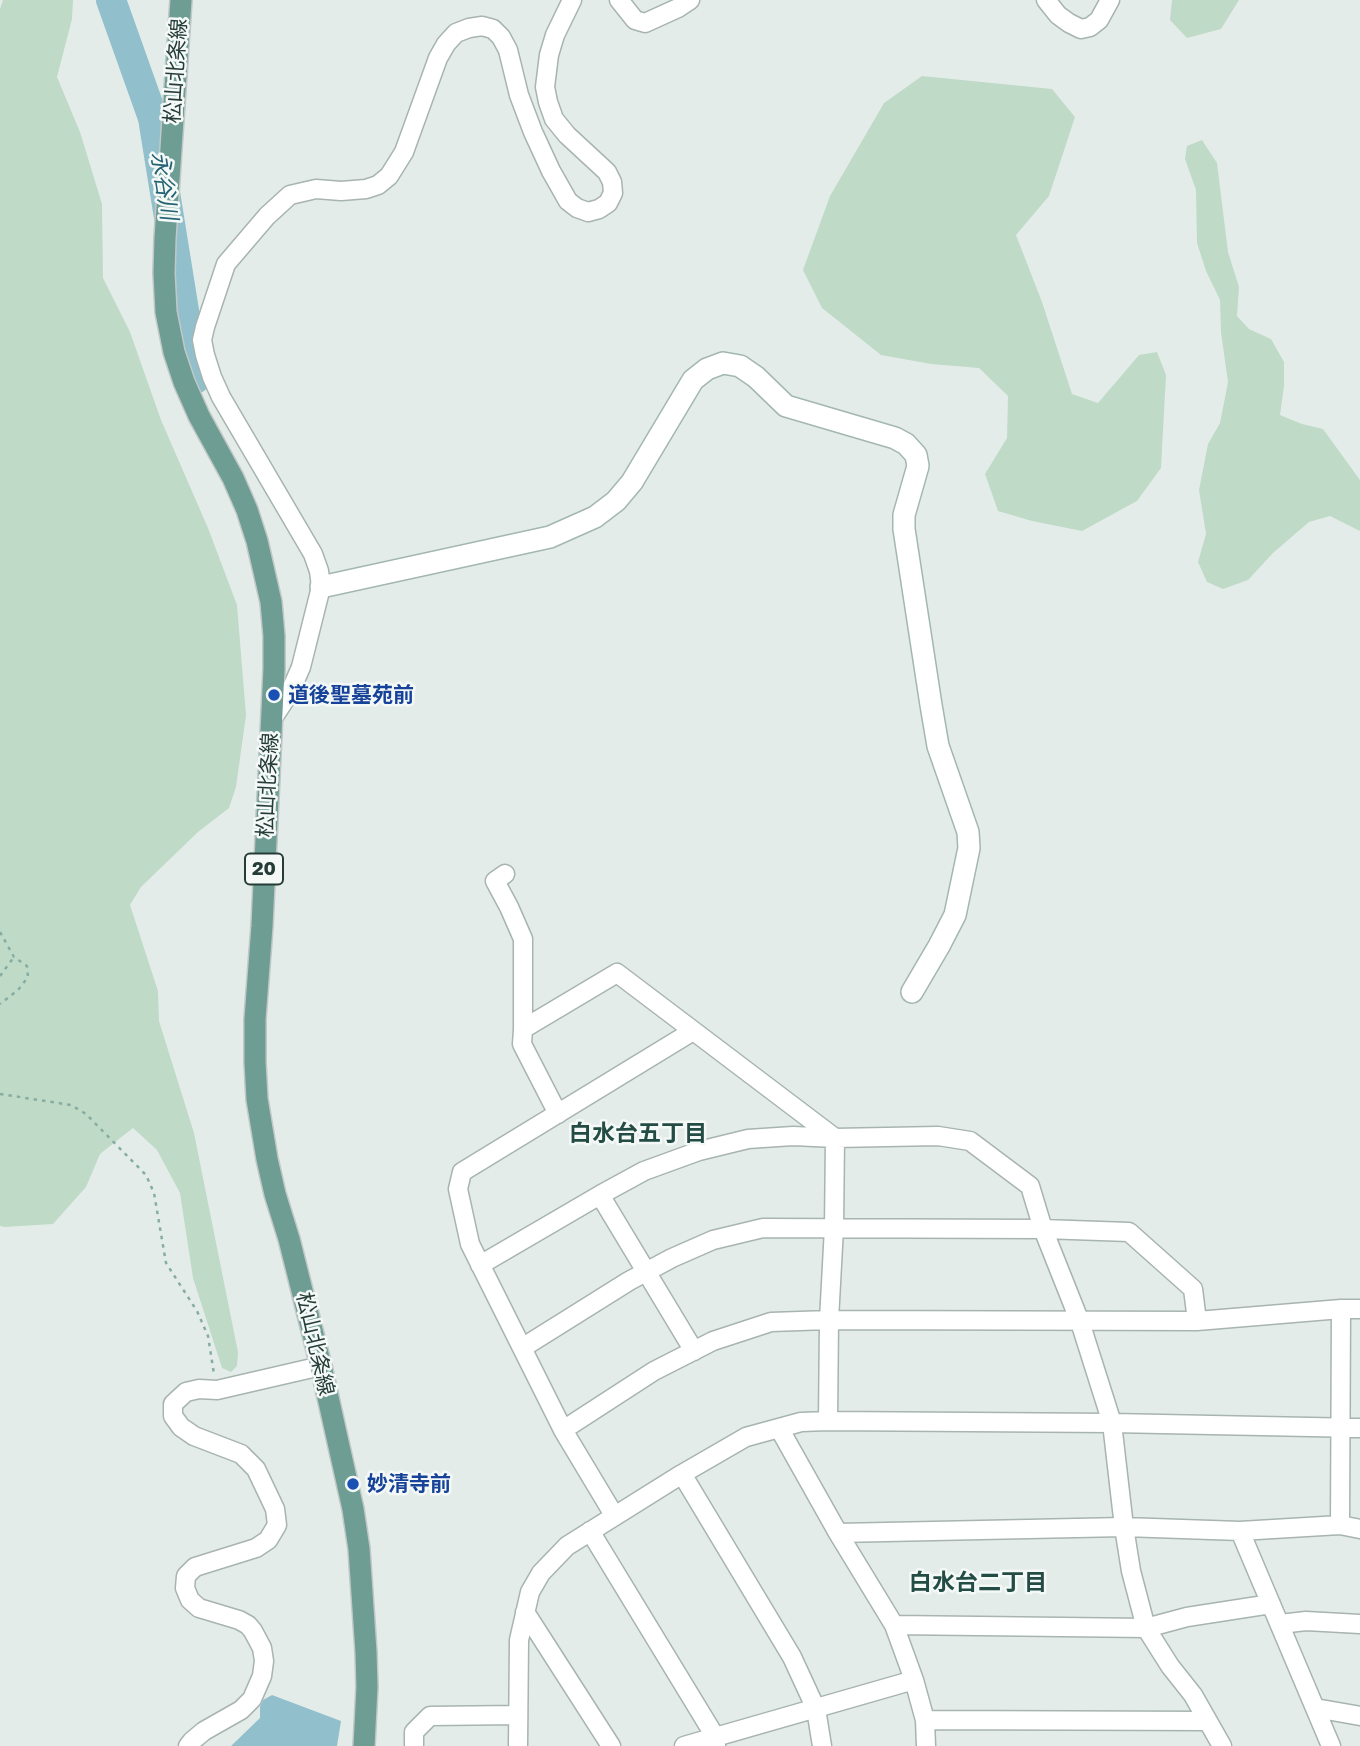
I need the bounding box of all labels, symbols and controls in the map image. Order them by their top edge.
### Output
street label: 松山北条線 [160,18,192,124]
water label: 永谷川 [145,150,183,222]
place label: 道後聖墓苑前 [288,682,414,708]
marker: 道後聖墓苑前 [266,687,282,703]
street label: 松山北条線 [253,732,283,838]
road number: 20 [245,854,283,884]
district label: 白水台五丁目 [569,1120,707,1148]
street label: 松山北条線 [291,1290,339,1398]
place label: 妙清寺前 [367,1471,451,1497]
marker: 妙清寺前 [345,1476,361,1492]
district label: 白水台二丁目 [909,1569,1047,1597]

